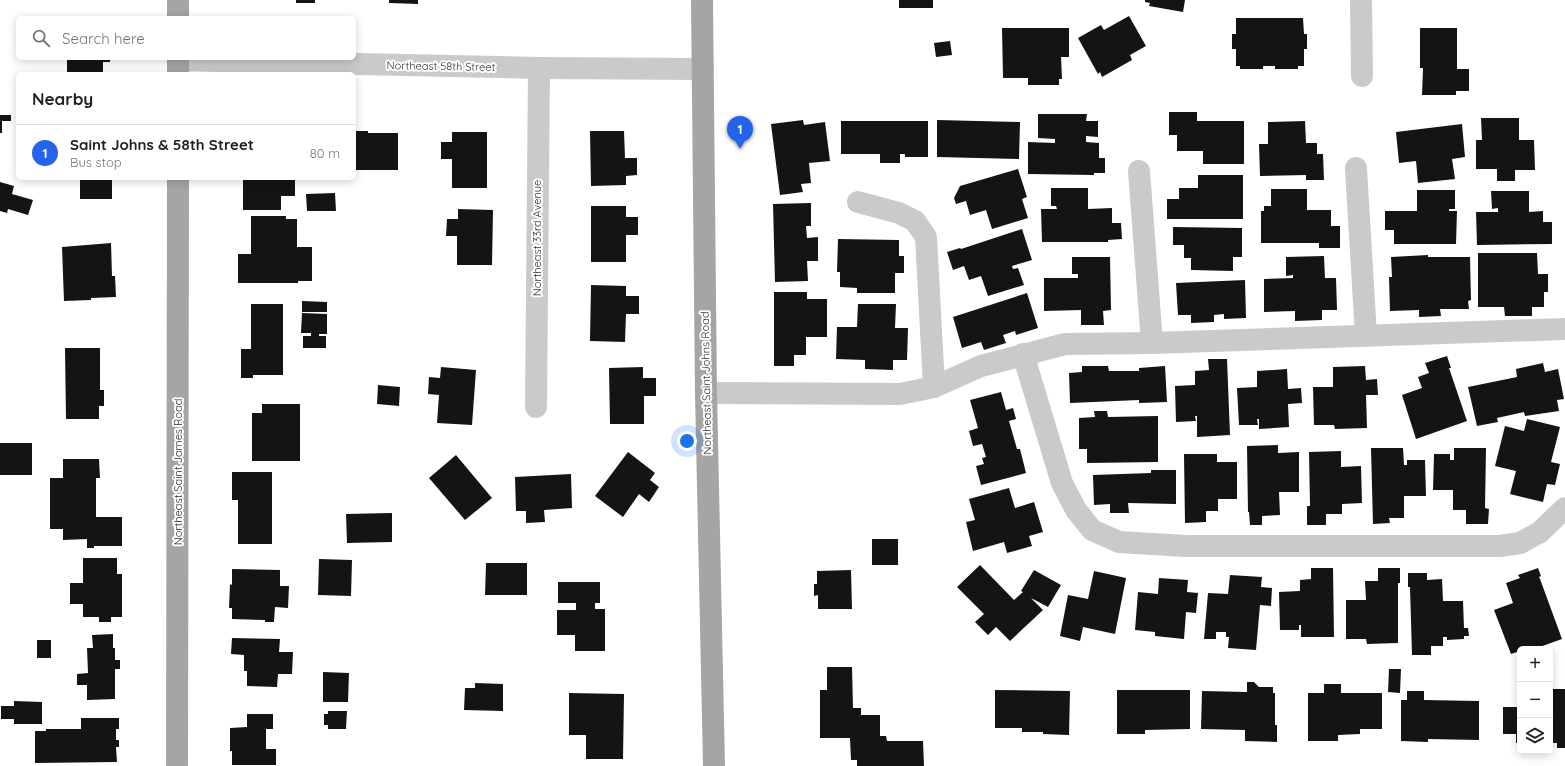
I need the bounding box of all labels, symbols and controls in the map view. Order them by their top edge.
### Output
search box [16,16,356,60]
icon: search [30,27,52,49]
text: Search here [62,29,145,48]
street label: Northeast 58th Street [387,58,496,74]
text: Nearby [32,88,93,109]
pin: 1 [727,116,753,149]
text: Saint Johns & 58th Street [70,135,254,154]
text: 1 [42,145,48,161]
text: 80 m [310,145,340,161]
text: Bus stop [70,154,122,170]
street label: Northeast 33rd Avenue [530,180,544,296]
street label: Northeast Saint Johns Road [698,311,714,455]
street label: Northeast Saint James Road [171,399,185,545]
your location [677,431,697,451]
map controls [1517,646,1553,754]
button: + [1517,646,1553,682]
button: − [1517,682,1553,718]
button: layers [1517,718,1553,754]

